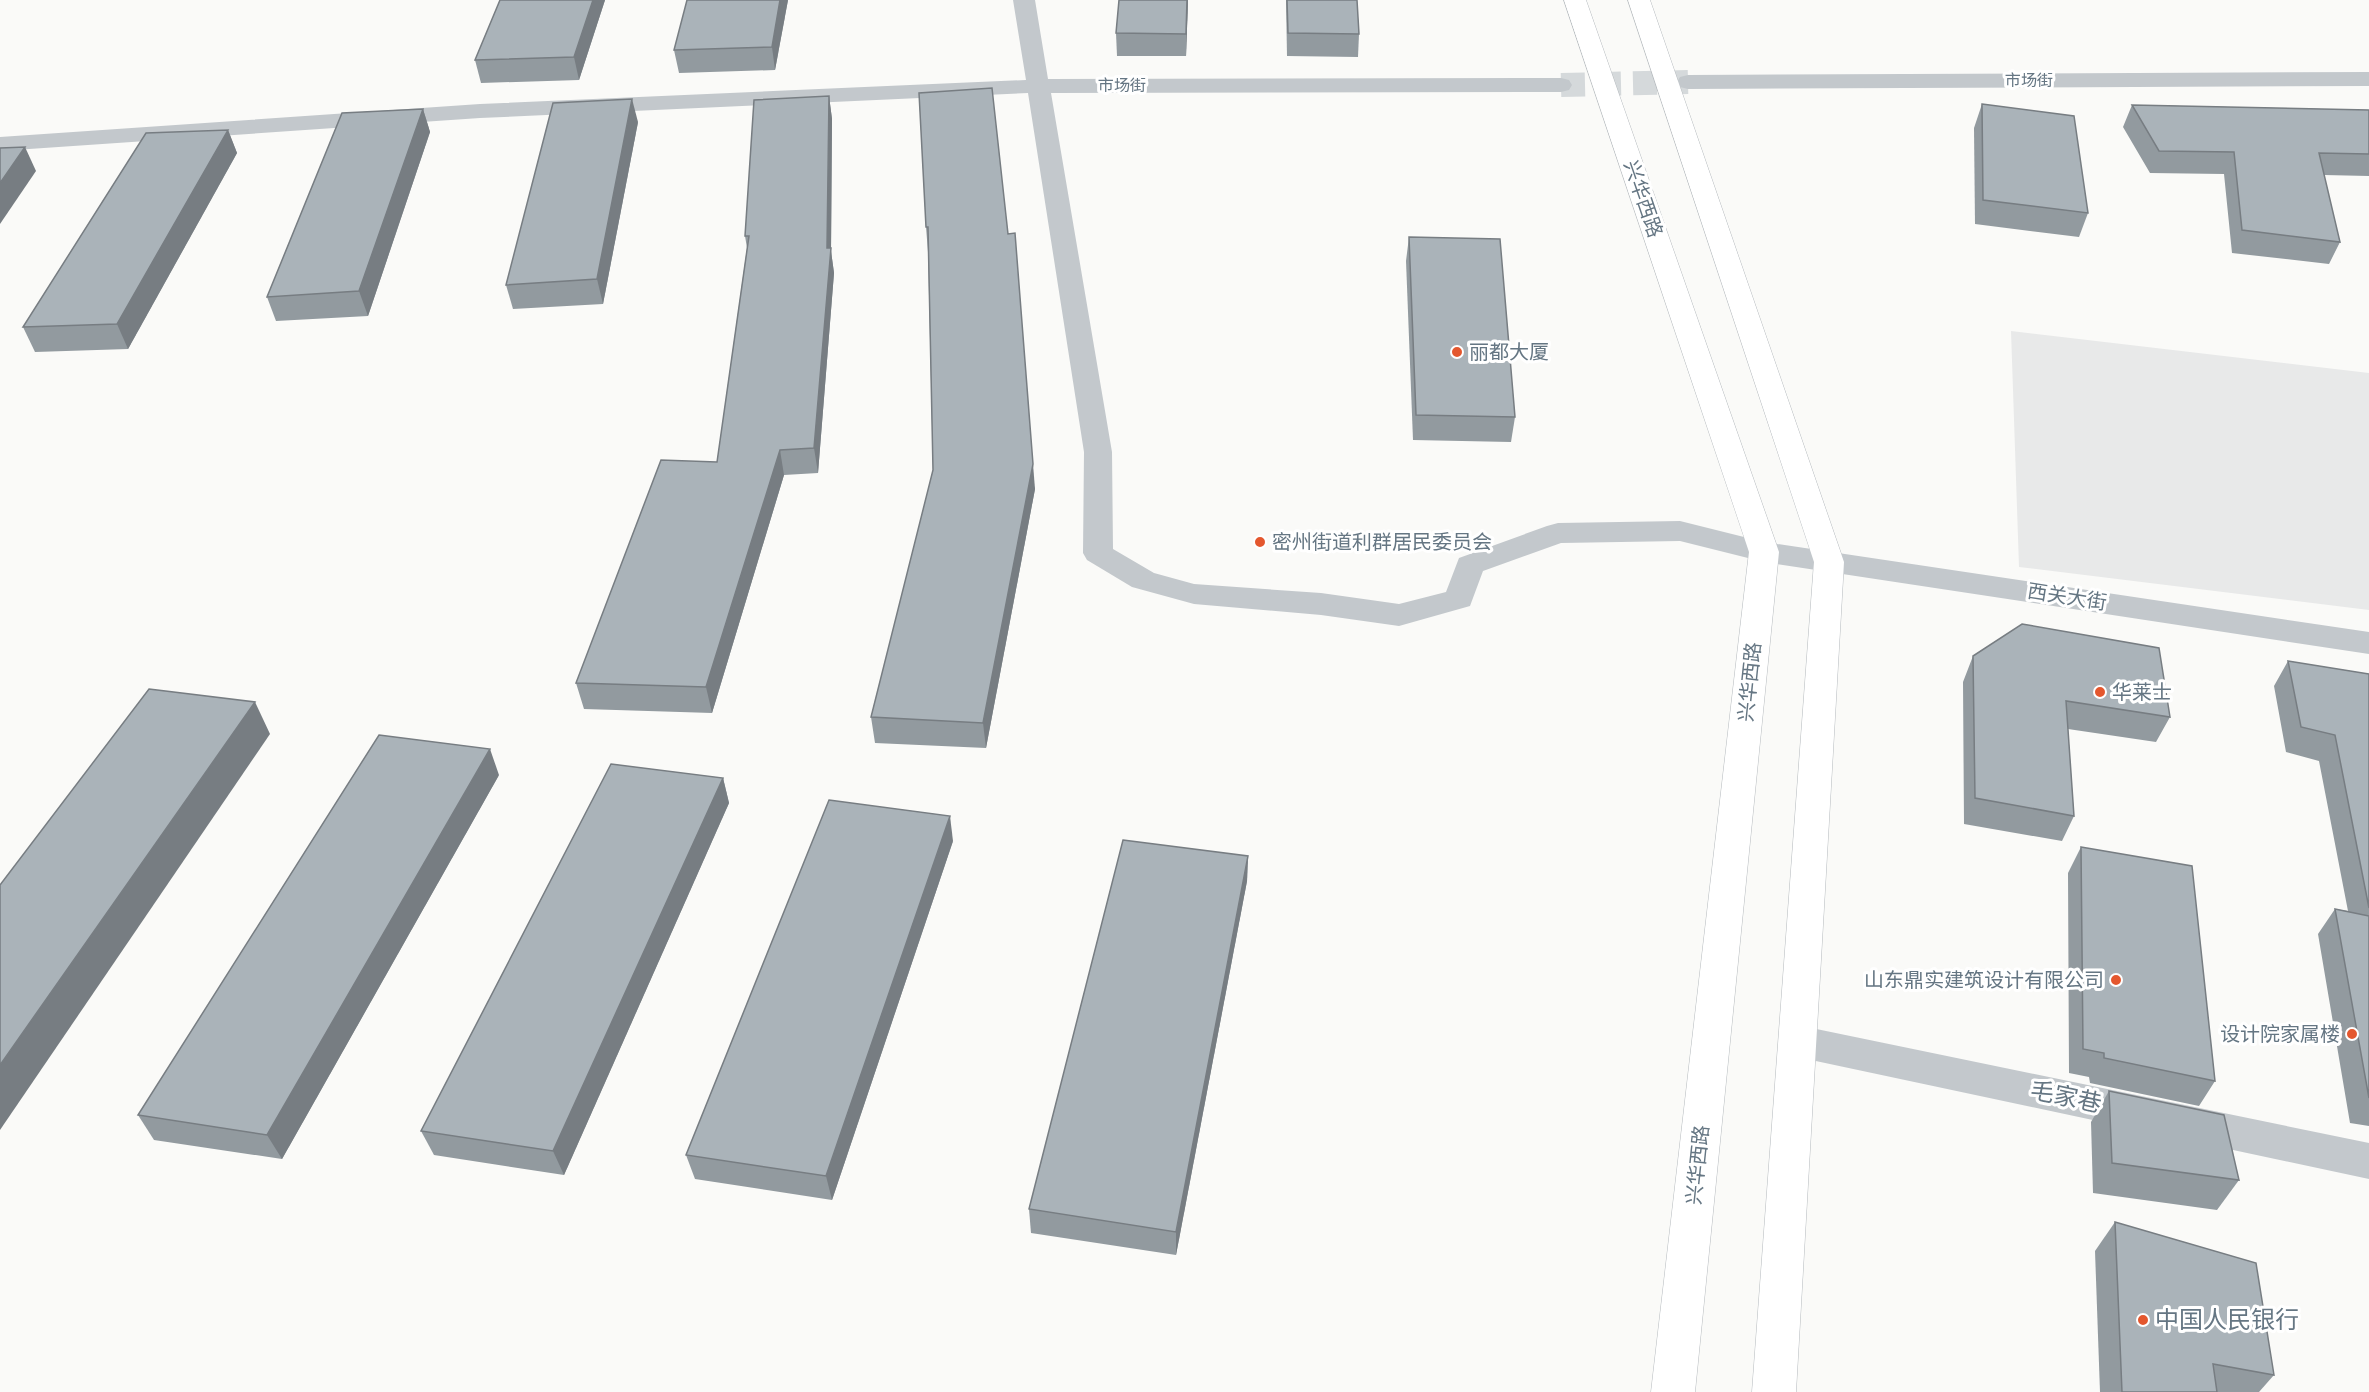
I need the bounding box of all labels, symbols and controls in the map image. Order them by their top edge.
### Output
street label: 市场街 [2005,70,2053,92]
street label: 市场街 [1098,75,1146,97]
street label: 兴华西路 [1617,157,1669,241]
place label: 丽都大厦 [1469,339,1549,366]
marker: 丽都大厦 [1450,345,1464,359]
place label: 密州街道利群居民委员会 [1272,529,1492,556]
marker: 密州街道利群居民委员会 [1253,535,1267,549]
street label: 西关大街 [2025,577,2109,617]
street label: 兴华西路 [1732,641,1768,723]
place label: 华莱士 [2112,679,2172,706]
marker: 华莱士 [2093,685,2107,699]
place label: 山东鼎实建筑设计有限公司 [1864,967,2104,994]
marker: 山东鼎实建筑设计有限公司 [2109,973,2123,987]
place label: 设计院家属楼 [2220,1021,2340,1048]
marker: 设计院家属楼 [2345,1027,2359,1041]
street label: 毛家巷 [2027,1074,2105,1120]
street label: 兴华西路 [1680,1124,1716,1206]
place label: 中国人民银行 [2155,1304,2299,1336]
marker: 中国人民银行 [2136,1313,2150,1327]

